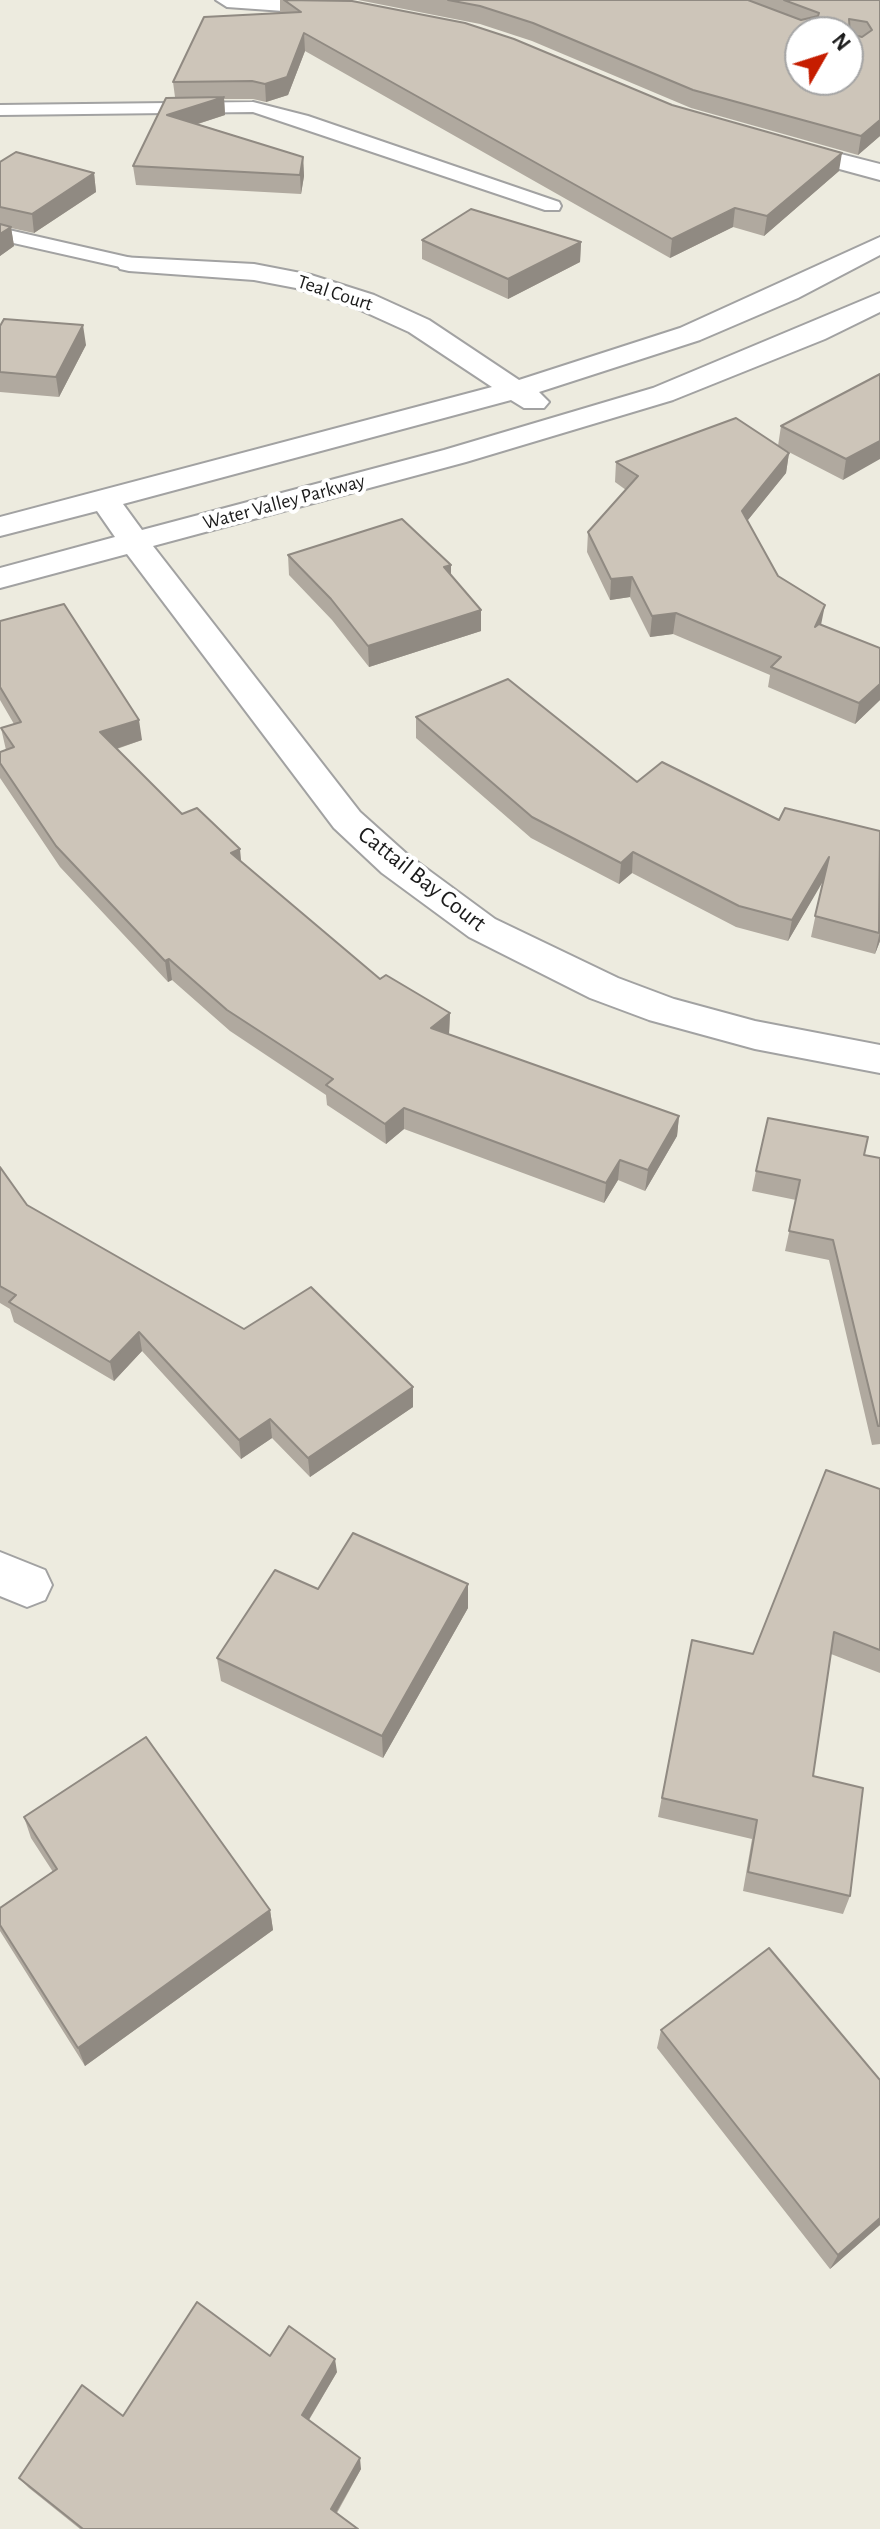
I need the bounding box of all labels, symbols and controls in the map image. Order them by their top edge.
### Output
north arrow [784,16,864,96]
text: N [828,29,854,55]
street label: Teal Court [294,270,376,316]
street label: Water Valley Parkway [200,469,368,535]
street label: Cattail Bay Court [352,820,492,938]

